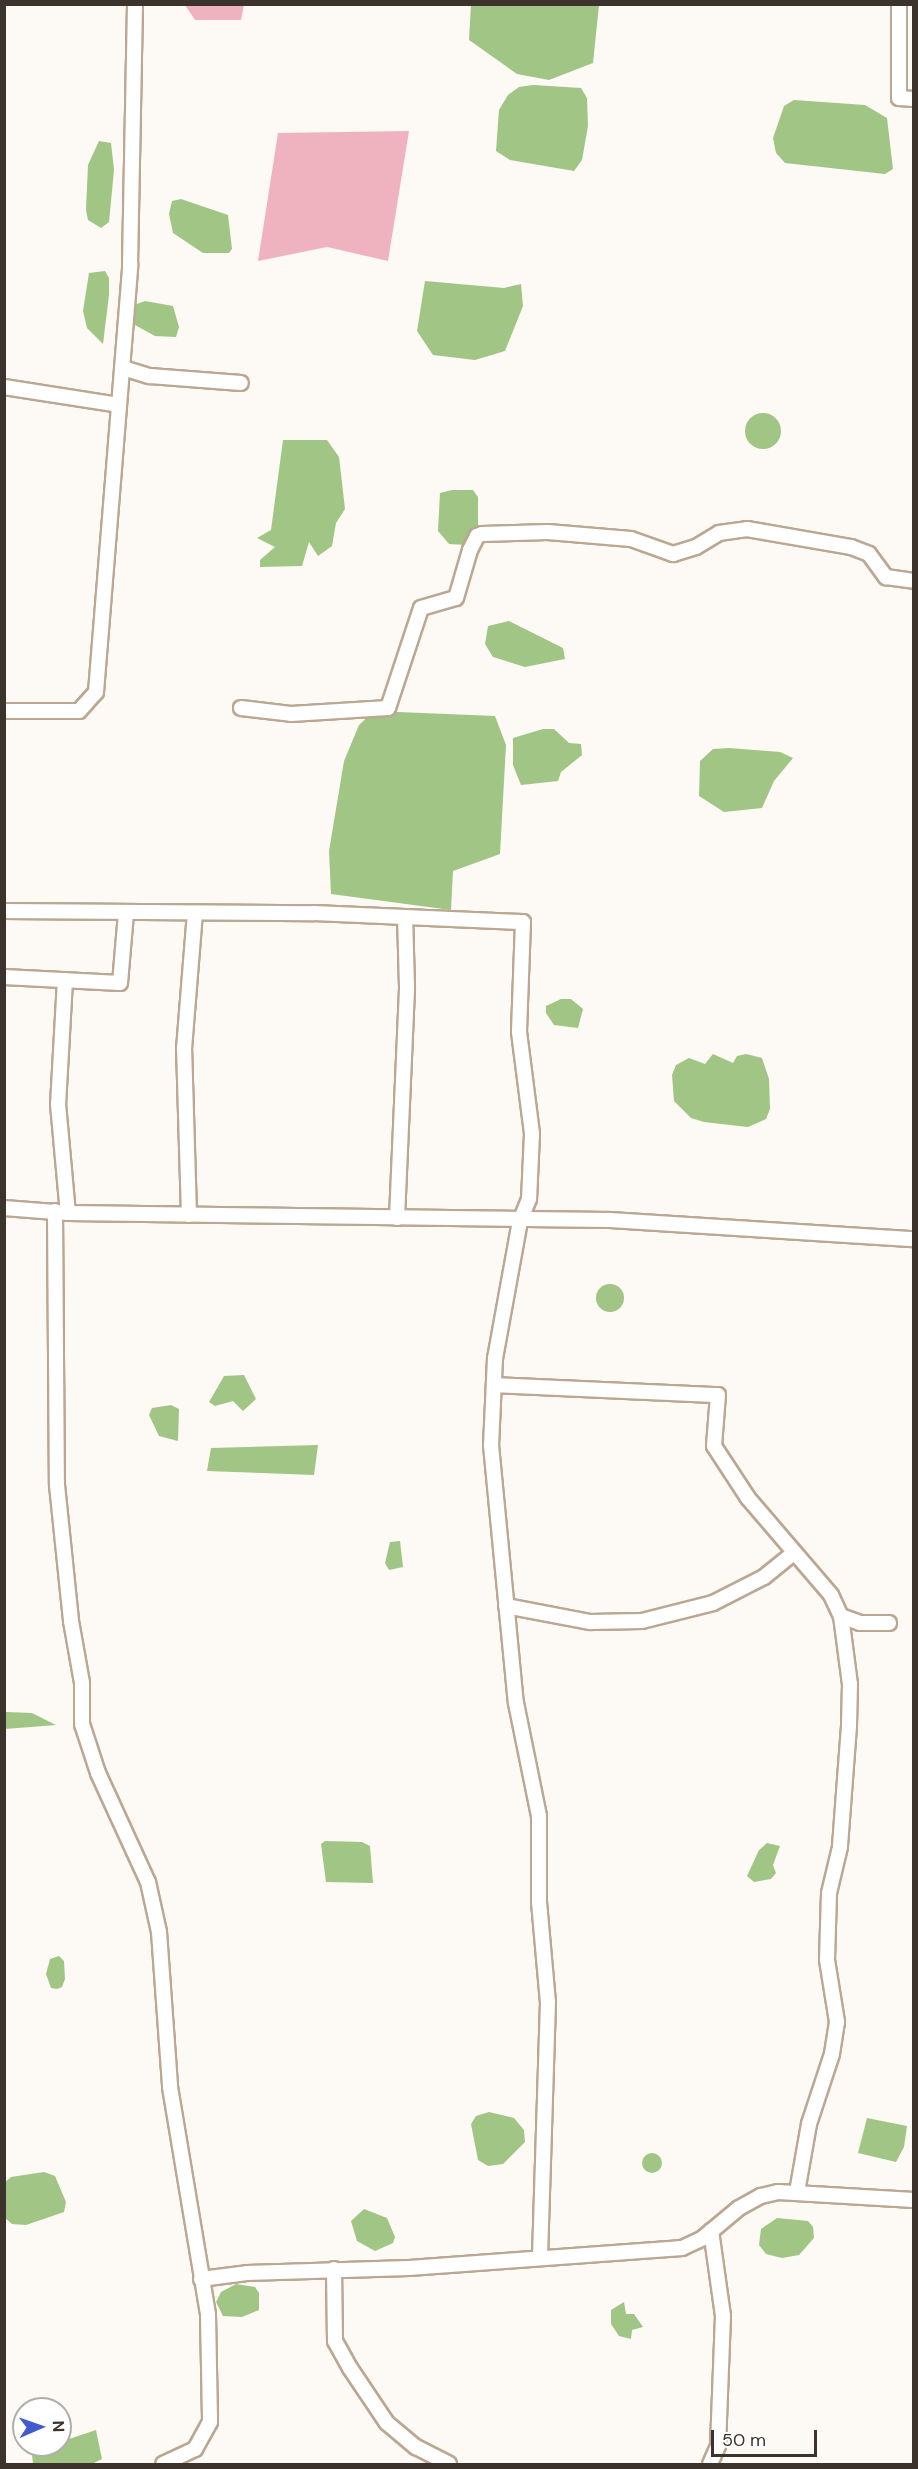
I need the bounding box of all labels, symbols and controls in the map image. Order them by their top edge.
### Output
north arrow [12,2397,72,2457]
scale bar [714,2418,820,2456]
text: N [48,2420,69,2433]
text: 50 m [722,2428,766,2452]

